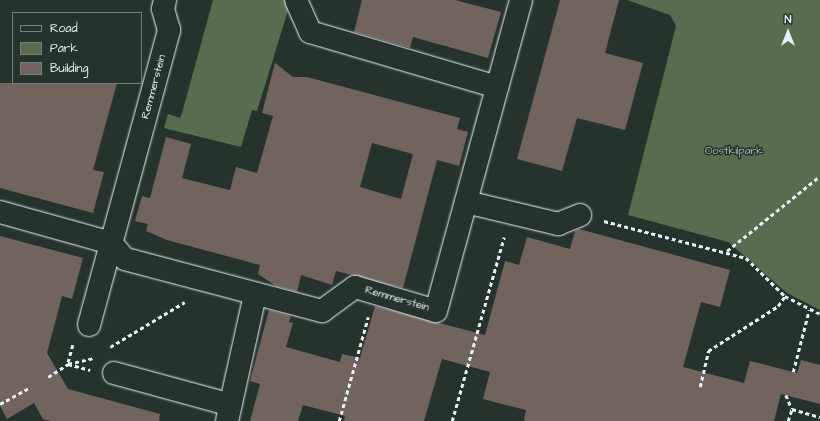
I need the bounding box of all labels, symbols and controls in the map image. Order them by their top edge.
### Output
legend [12,12,142,84]
north arrow [768,12,808,52]
text: N [785,12,791,27]
text: Road [50,20,78,37]
text: Park [50,40,78,57]
street label: Remmerstein [139,53,169,121]
text: Building [50,60,88,77]
park label: Oostkilpark [705,144,763,158]
street label: Remmerstein [363,284,431,314]

